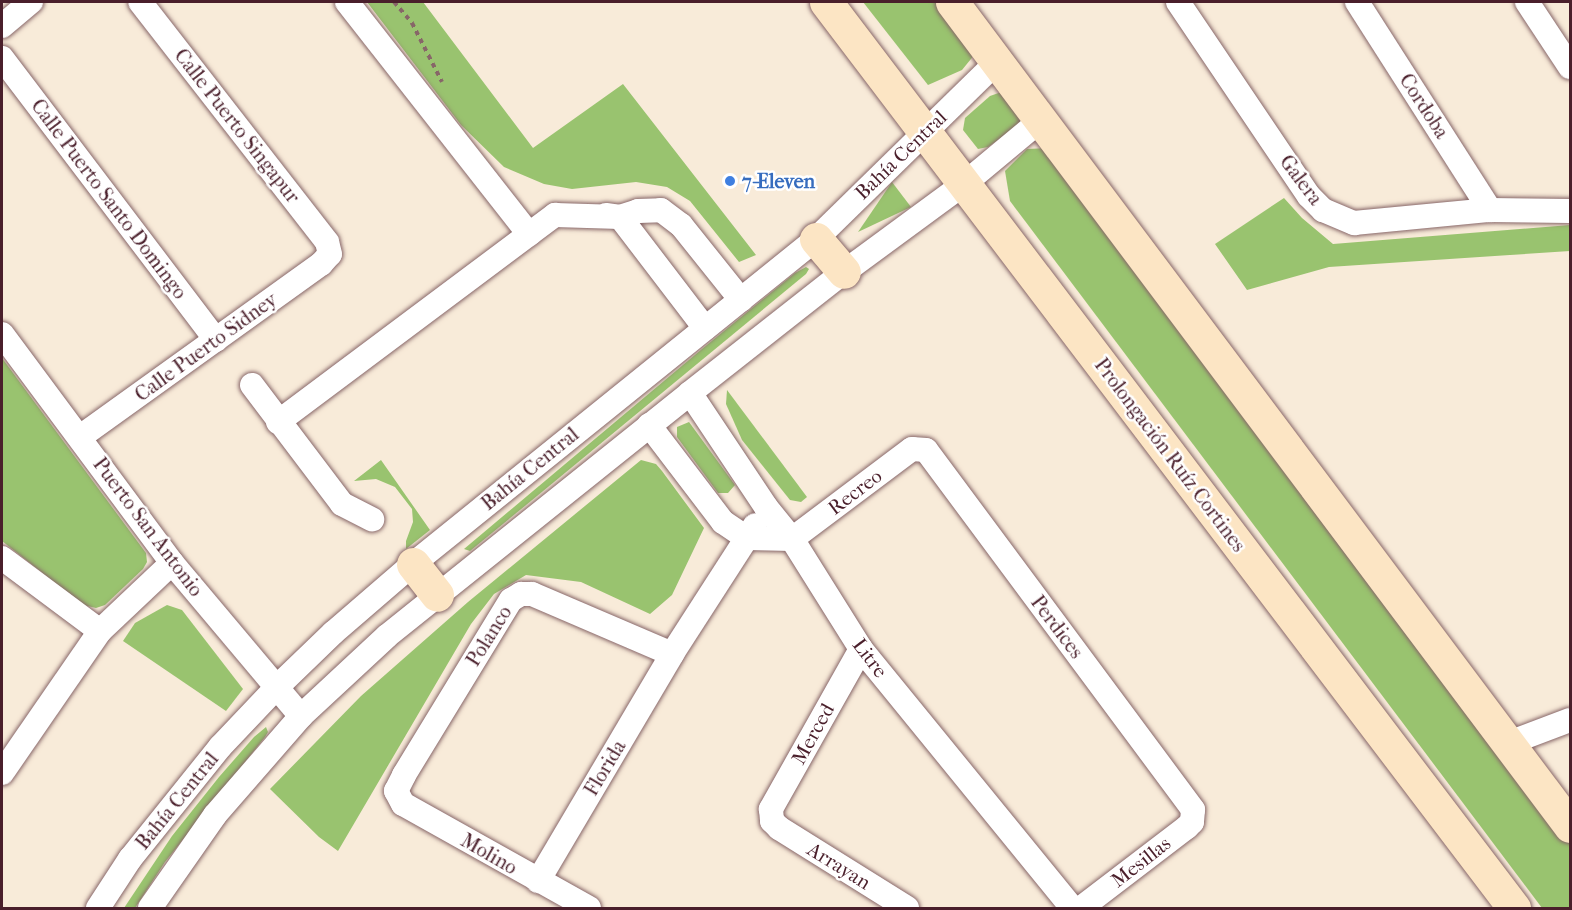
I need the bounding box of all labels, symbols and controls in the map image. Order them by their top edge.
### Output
street label: Calle Puerto Singapur [169,44,305,208]
street label: Cordoba [1394,69,1454,143]
street label: Calle Puerto Santo Domingo [26,94,192,304]
street label: Bahía Central [850,105,952,205]
street label: Galera [1274,150,1328,210]
place label: 7-Eleven [742,169,815,193]
marker: 7-Eleven [723,174,737,188]
street label: Calle Puerto Sidney [130,287,282,407]
street label: Prolongación Ruíz Cortines [1089,353,1251,557]
street label: Bahía Central [477,422,583,516]
street label: Puerto San Antonio [88,453,208,601]
street label: Recreo [823,464,887,520]
street label: Perdices [1026,591,1088,663]
street label: Polanco [461,601,517,671]
street label: Litre [847,634,893,682]
street label: Merced [787,699,839,769]
street label: Florida [579,736,631,800]
street label: Bahía Central [130,748,224,854]
street label: Molino [457,828,521,880]
street label: Mesillas [1106,831,1176,893]
street label: Arrayan [803,837,875,895]

